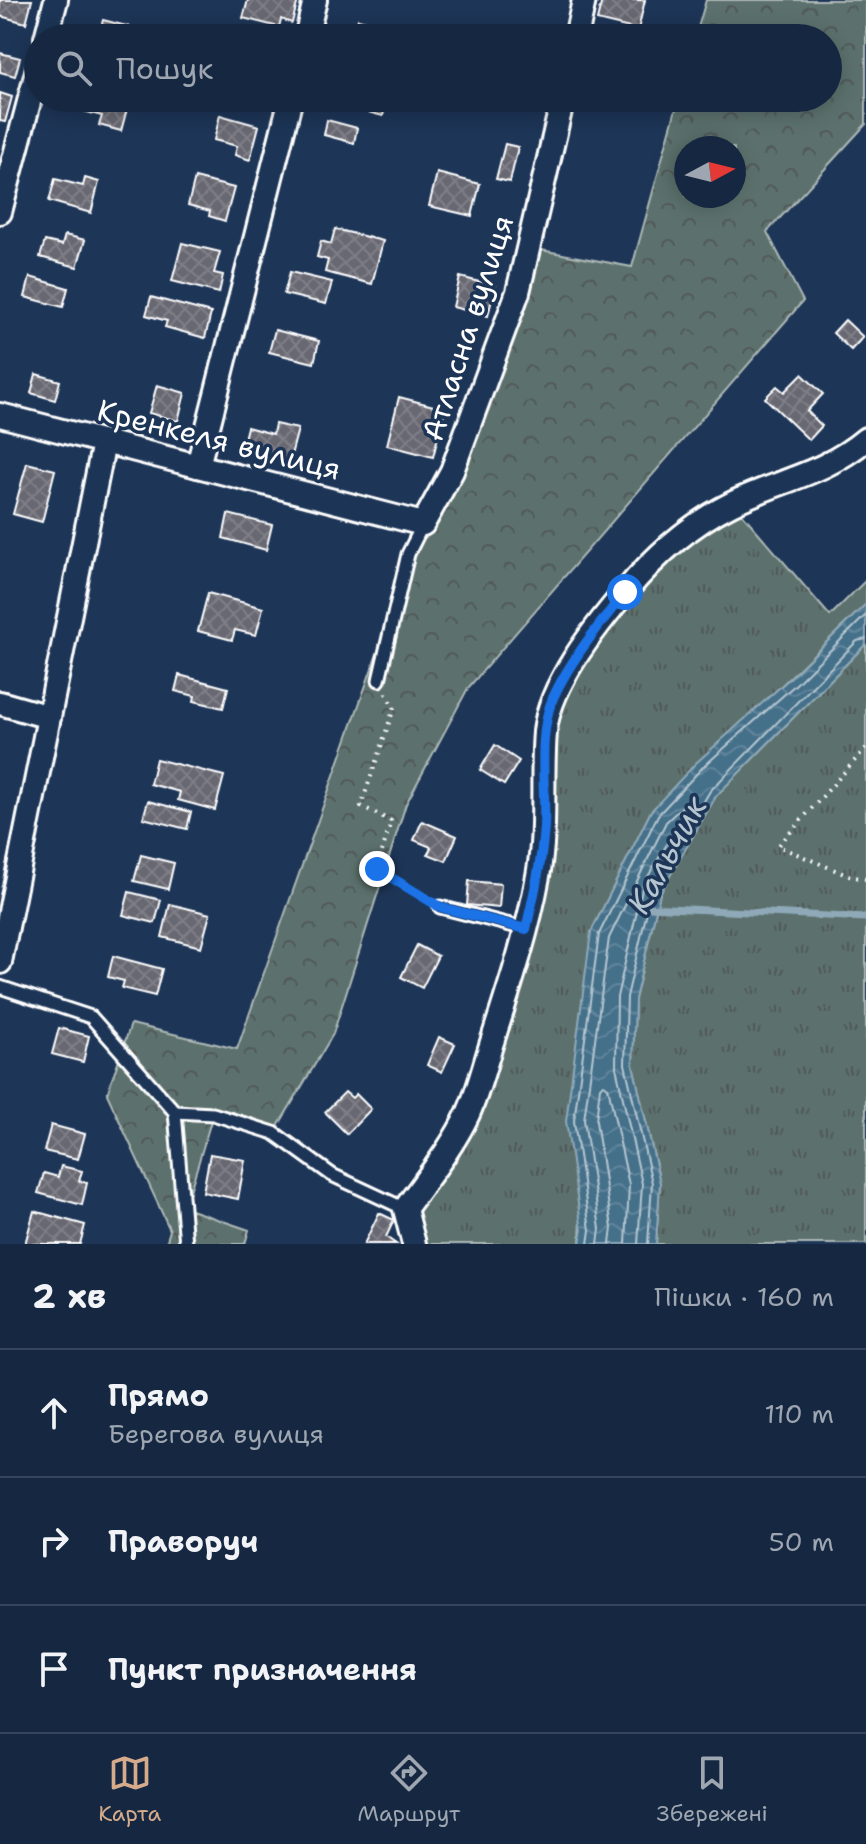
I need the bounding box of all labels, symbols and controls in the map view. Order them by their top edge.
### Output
search box [24,24,842,112]
icon: search [52,46,96,90]
text: Пошук [116,48,213,89]
north arrow [674,136,746,208]
street label: Атласна вулиця [412,210,523,446]
street label: Кренкеля вулиця [93,389,345,490]
route start [607,574,643,610]
water label: Кальчик [617,787,717,921]
route end [359,851,395,887]
text: 2 хв [32,1273,106,1319]
text: Пішки · 160 m [654,1279,834,1314]
text: Прямо [108,1375,209,1416]
icon: ahead [32,1391,76,1435]
text: 110 m [764,1396,834,1431]
text: Берегова вулиця [108,1416,324,1451]
icon: right [32,1519,76,1563]
text: Праворуч [108,1521,258,1562]
text: 50 m [769,1524,834,1559]
icon: arrive [32,1647,76,1691]
text: Пункт призначення [108,1649,417,1690]
tab: Карта [98,1751,161,1828]
tab: Маршрут [357,1751,460,1828]
tab: Збережені [656,1751,768,1828]

